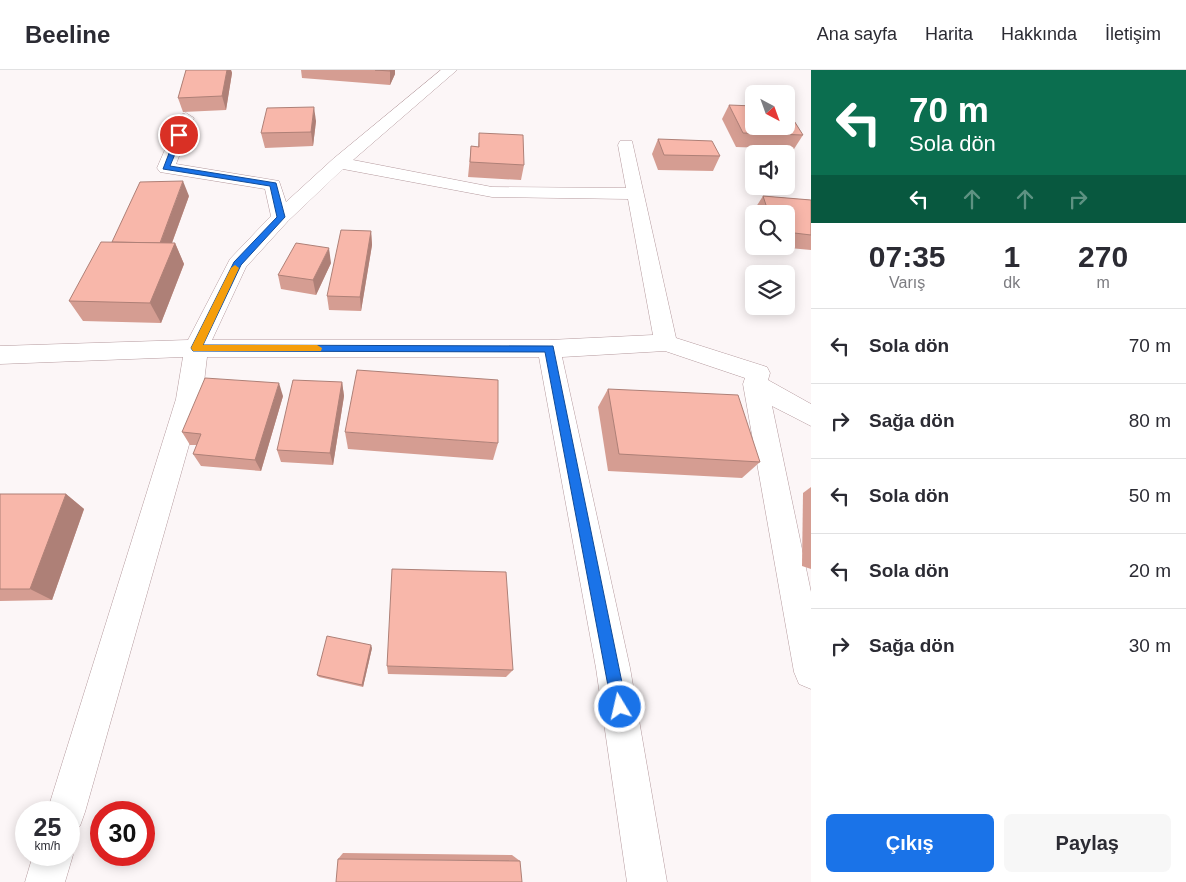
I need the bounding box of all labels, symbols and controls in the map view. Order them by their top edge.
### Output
text: Beeline [25,21,110,48]
text: Ana sayfa [817,24,897,44]
text: Harita [925,24,973,44]
text: Hakkında [1001,24,1077,44]
text: İletişim [1105,24,1161,44]
north arrow [745,85,795,135]
map controls [745,85,795,315]
icon: left [826,90,891,155]
text: 70 m [909,90,989,129]
pin [158,114,200,156]
icon: arrive [165,121,193,149]
text: Sola dön [909,131,996,156]
button: sound [745,145,795,195]
icon: left [905,185,933,213]
icon: ahead [958,185,986,213]
icon: ahead [1011,185,1039,213]
icon: right [1064,185,1092,213]
button: search [745,205,795,255]
text: 07:35 [869,240,946,273]
text: 1 [1003,240,1020,273]
text: 270 [1078,240,1128,273]
button: layers [745,265,795,315]
text: Varış [889,274,925,291]
text: dk [1003,274,1020,291]
text: m [1096,274,1110,291]
icon: left [826,332,854,360]
text: Sola dön [869,335,949,356]
text: 70 m [1129,335,1171,356]
icon: right [826,407,854,435]
text: Sağa dön [869,410,955,431]
text: 80 m [1129,410,1171,431]
icon: left [826,482,854,510]
text: Sola dön [869,485,949,506]
text: 50 m [1129,485,1171,506]
icon: left [826,557,854,585]
text: Sola dön [869,560,949,581]
text: 20 m [1129,560,1171,581]
icon: right [826,632,854,660]
text: Sağa dön [869,635,955,656]
text: 30 m [1129,635,1171,656]
position arrow [593,680,645,732]
speed limit sign: 30 [90,801,155,866]
text: 25 [34,813,61,841]
button: Çıkış [826,814,994,872]
button: Paylaş [1004,814,1171,872]
text: km/h [34,839,61,853]

